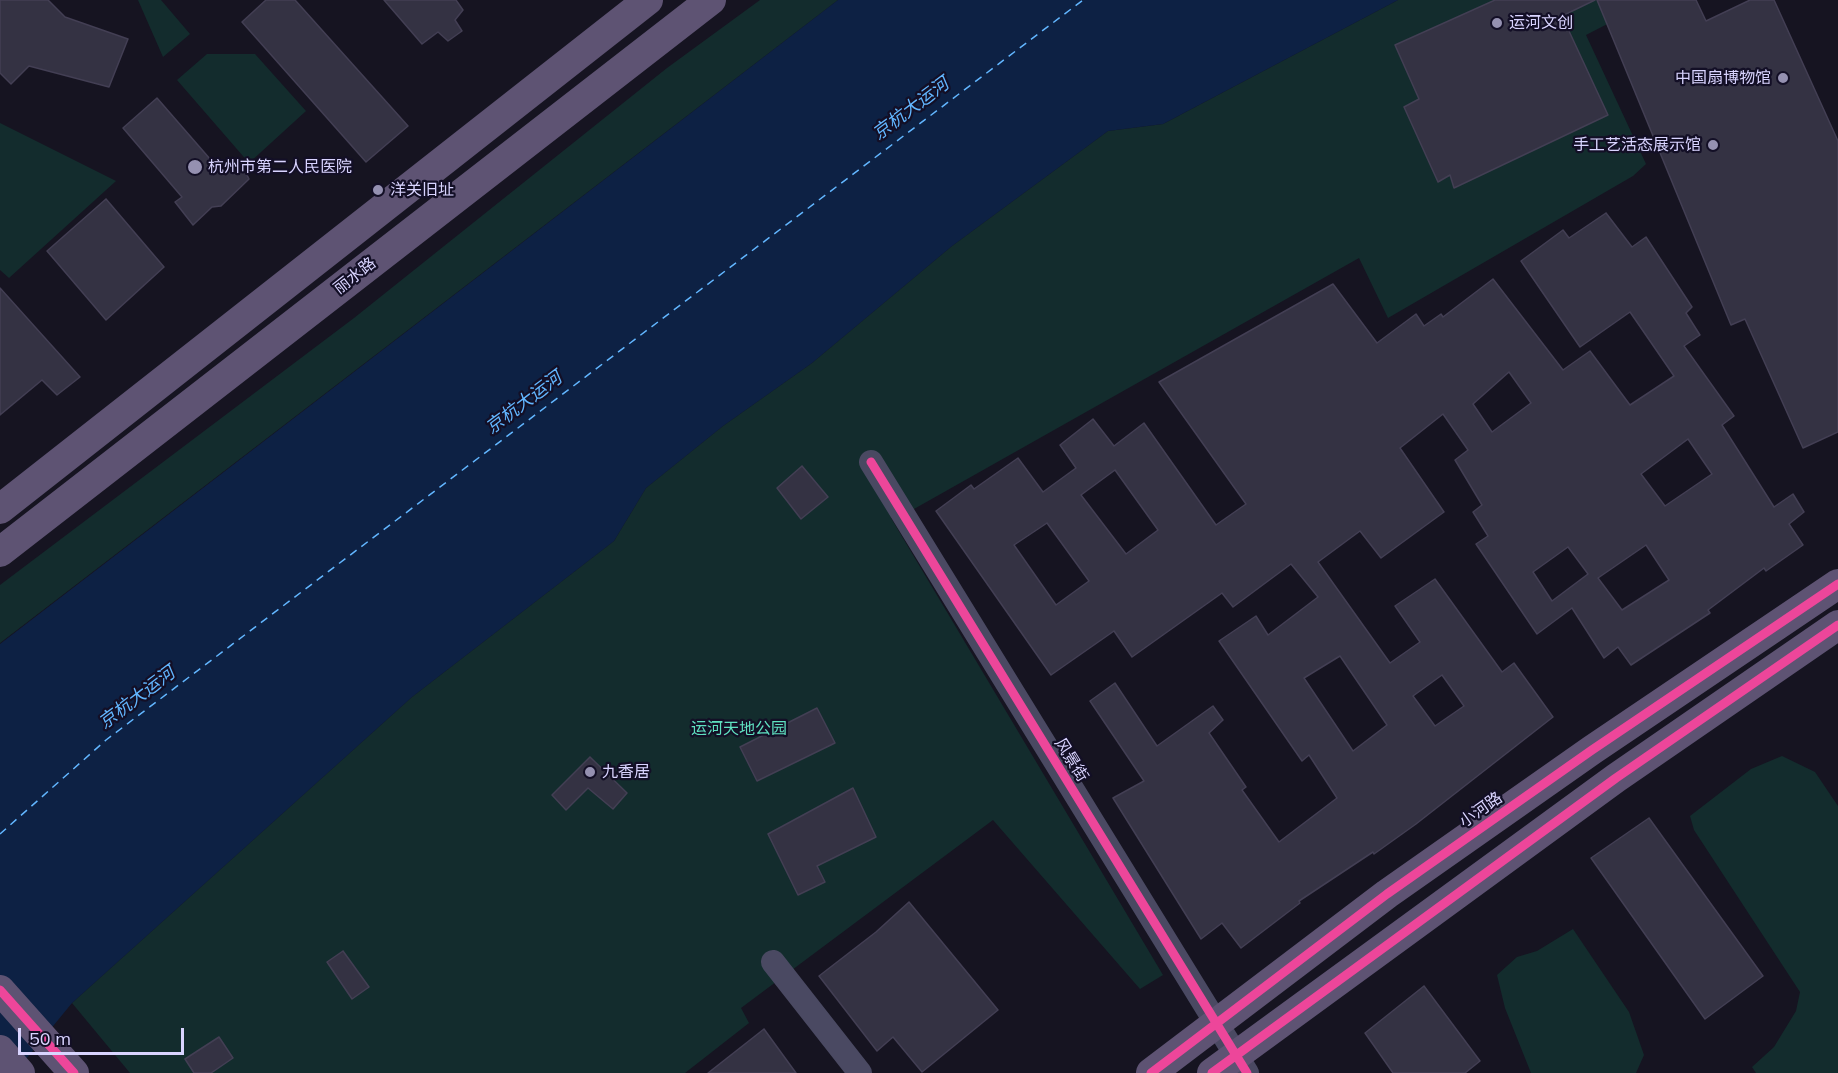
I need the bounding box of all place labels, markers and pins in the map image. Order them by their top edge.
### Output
place label: 运河文创 [1509,13,1573,33]
marker: 运河文创 [1490,16,1504,30]
place label: 中国扇博物馆 [1675,68,1771,88]
marker: 中国扇博物馆 [1776,71,1790,85]
place label: 手工艺活态展示馆 [1573,135,1701,155]
marker: 手工艺活态展示馆 [1706,138,1720,152]
place label: 杭州市第二人民医院 [208,157,352,177]
marker: 杭州市第二人民医院 [186,158,204,176]
place label: 洋关旧址 [390,180,454,200]
marker: 洋关旧址 [371,183,385,197]
place label: 九香居 [602,762,650,782]
marker: 九香居 [583,765,597,779]

